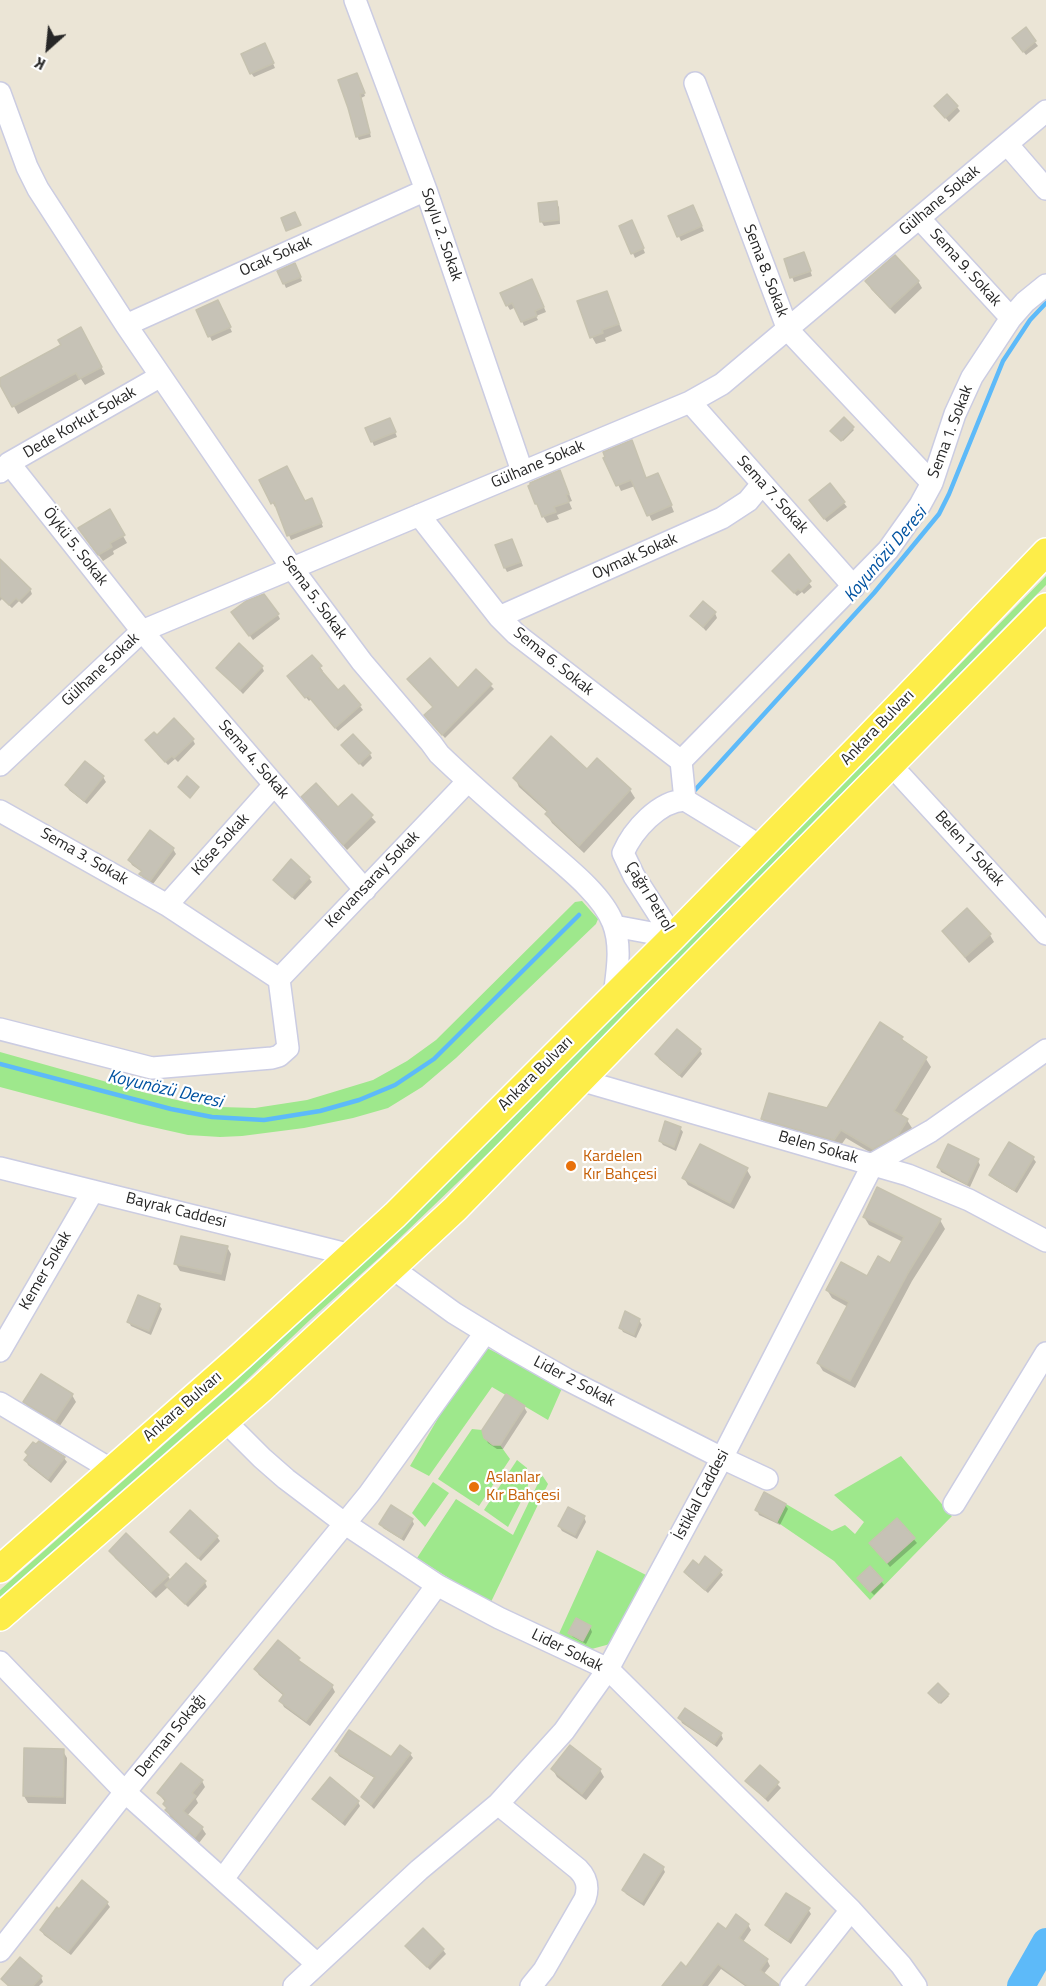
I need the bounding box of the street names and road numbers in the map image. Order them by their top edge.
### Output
street label: Gülhane Sokak [896,162,984,240]
street label: Soylu 2. Sokak [416,186,466,284]
street label: Sema 8. Sokak [738,222,792,320]
street label: Sema 9. Sokak [925,225,1005,311]
street label: Ocak Sokak [237,233,315,281]
street label: Dede Korkut Sokak [20,383,140,463]
street label: Sema 1. Sokak [924,383,978,481]
street label: Gülhane Sokak [489,437,587,493]
street label: Sema 7. Sokak [732,452,812,538]
street label: Öykü 5. Sokak [38,504,112,590]
street label: Oymak Sokak [589,530,681,584]
street label: Sema 5. Sokak [277,553,351,643]
street label: Sema 6. Sokak [509,624,597,700]
street label: Gülhane Sokak [58,629,144,711]
street label: Ankara Bulvarı [837,686,919,770]
street label: Sema 4. Sokak [214,717,292,803]
street label: Belen 1 Sokak [930,807,1008,891]
street label: Köse Sokak [188,810,254,880]
street label: Sema 3. Sokak [37,824,131,890]
street label: Kervansaray Sokak [322,828,424,932]
street label: Çağrı Petrol [621,859,677,935]
street label: Ankara Bulvarı [495,1033,577,1115]
street label: Belen Sokak [776,1127,860,1169]
street label: Bayrak Caddesi [124,1189,228,1233]
street label: Kemer Sokak [16,1228,76,1314]
street label: Lider 2 Sokak [530,1352,618,1412]
street label: Ankara Bulvarı [140,1368,226,1446]
street label: İstiklal Caddesi [670,1446,734,1544]
street label: Lider Sokak [528,1625,606,1677]
street label: Derman Sokağı [131,1690,211,1782]

